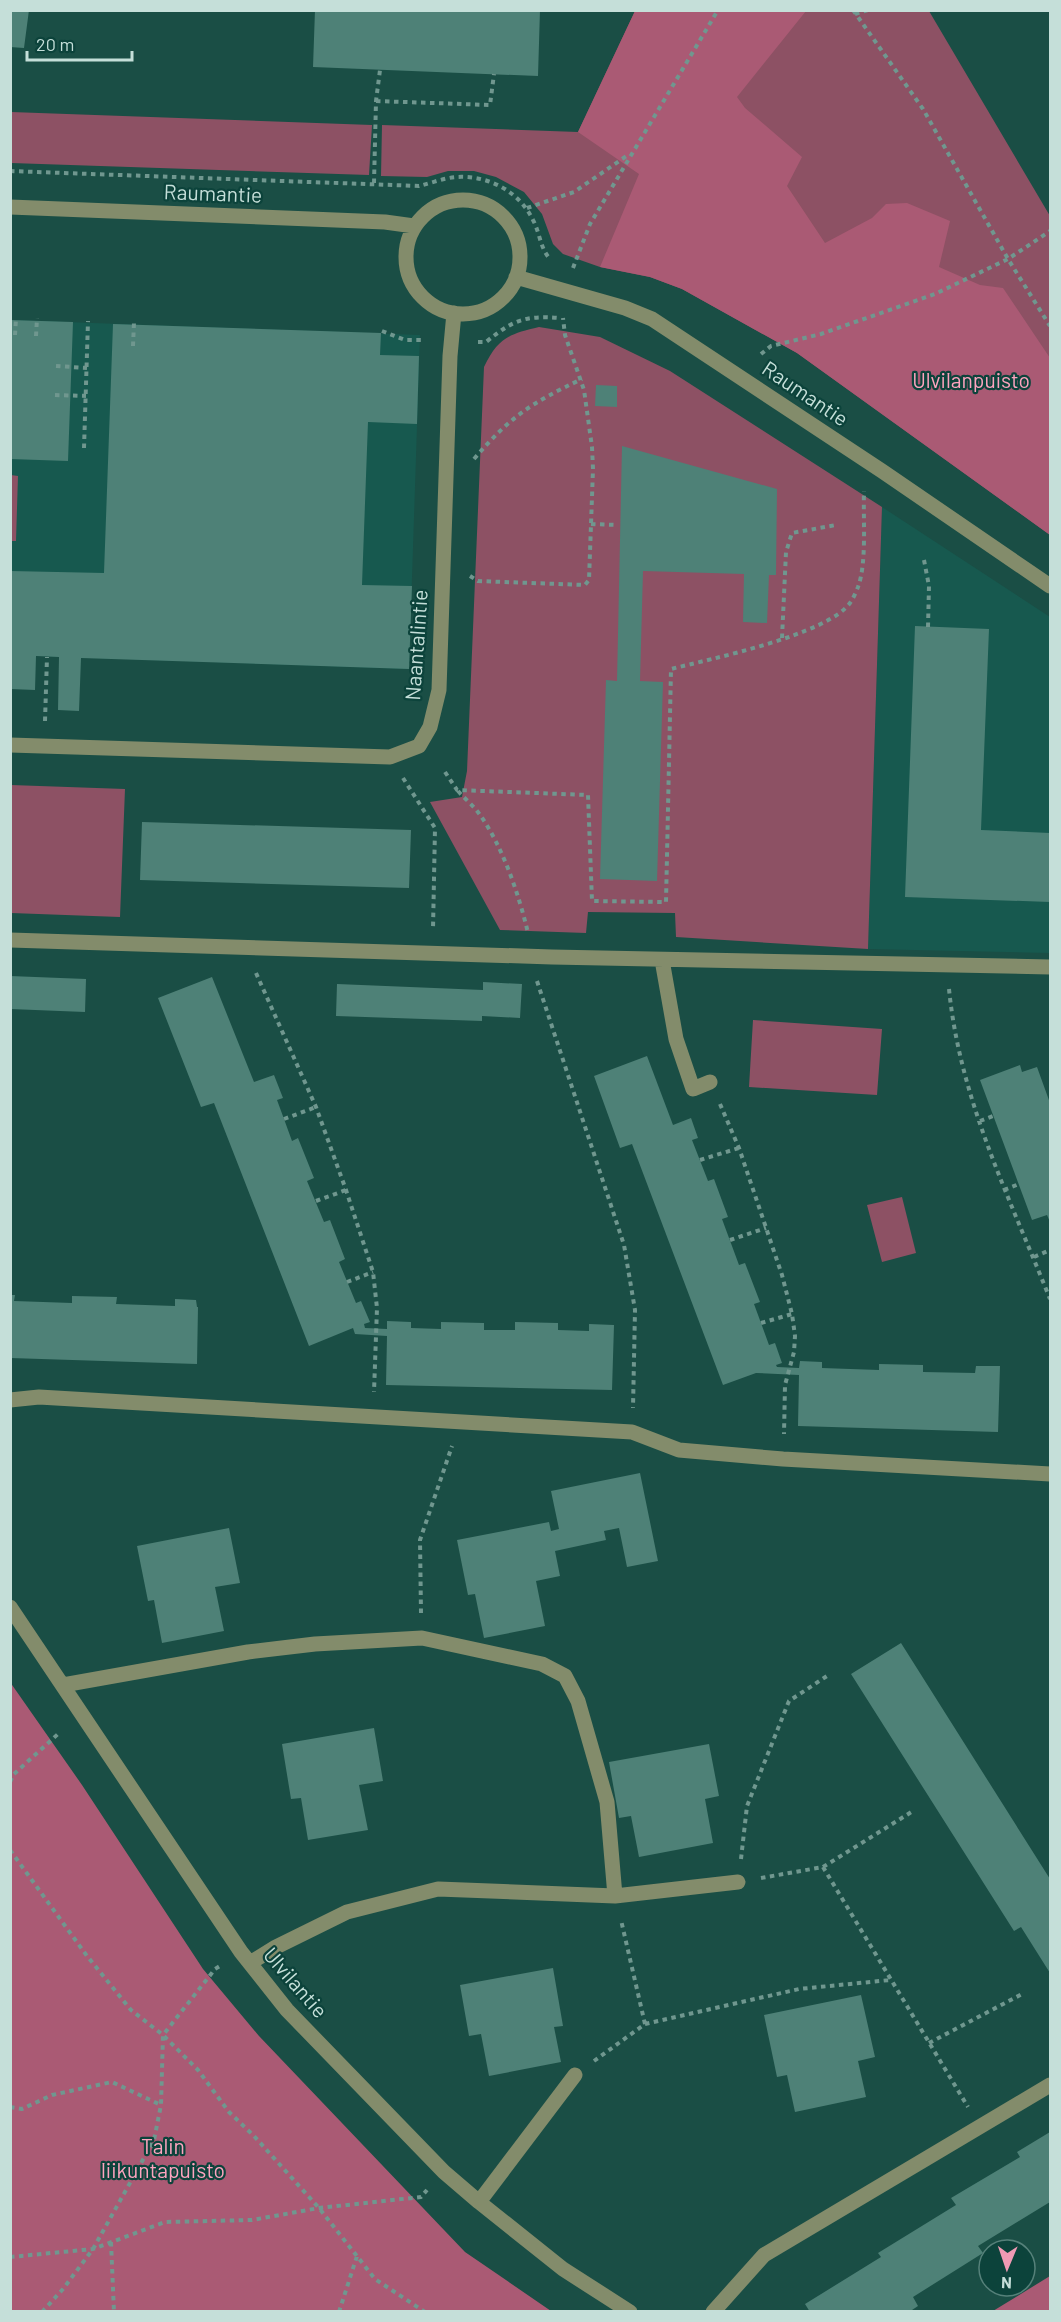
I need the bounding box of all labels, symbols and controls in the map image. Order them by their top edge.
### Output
scale bar [27,24,132,62]
text: 20 m [36,33,74,55]
street label: Raumantie [163,178,263,207]
street label: Raumantie [758,355,854,431]
park label: Ulvilanpuisto [912,367,1030,392]
street label: Naantalintie [399,589,432,701]
street label: Ulvilantie [259,1942,333,2022]
park label: Talin liikuntapuisto [101,2133,225,2182]
north arrow [977,2238,1037,2298]
text: N [1001,2274,1012,2293]

